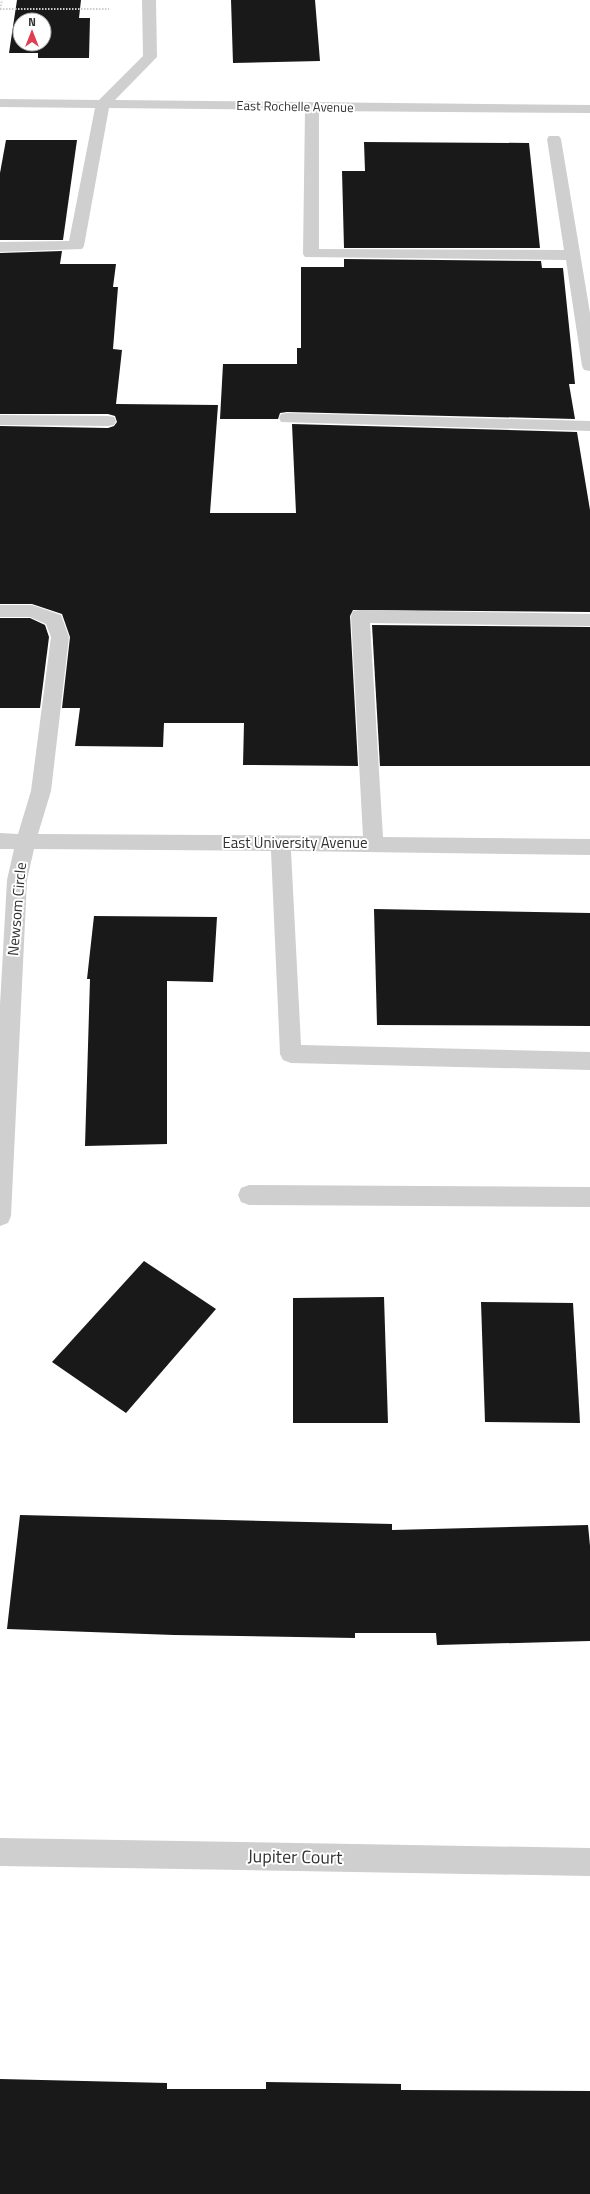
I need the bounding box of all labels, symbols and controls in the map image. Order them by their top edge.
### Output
north arrow [12,12,52,52]
text: N [28,14,36,30]
street label: East Rochelle Avenue [236,95,354,117]
street label: East University Avenue [222,831,368,854]
street label: Newsom Circle [1,861,32,957]
street label: Jupiter Court [247,1842,343,1871]

